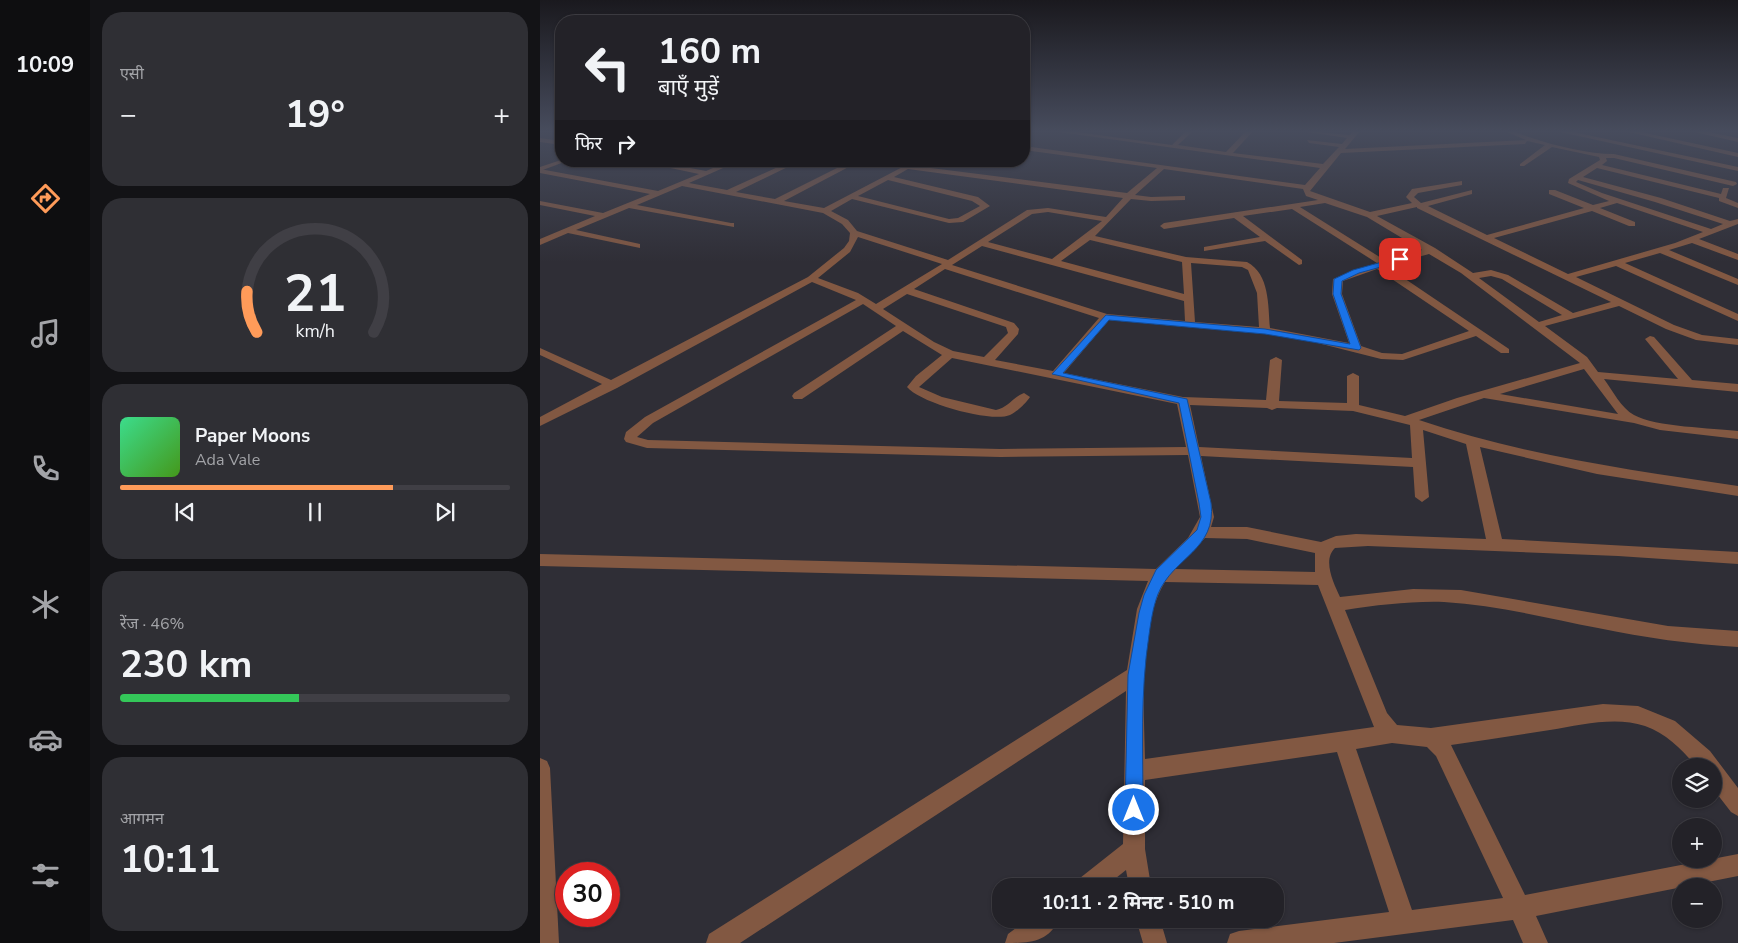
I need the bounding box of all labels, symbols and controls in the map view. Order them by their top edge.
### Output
text: 160 m [658,28,761,75]
icon: left [575,35,640,100]
text: 10:09 [16,50,74,80]
text: एसी [120,63,144,85]
text: बाएँ मुड़ें [658,73,719,103]
text: 19° [285,89,345,140]
text: − [120,96,137,134]
text: + [493,96,510,134]
icon: right [612,130,640,158]
text: फिर [575,131,602,157]
icon: directions [28,181,63,216]
pin [1379,238,1421,280]
icon: arrive [1386,245,1414,273]
text: 21 [284,258,346,329]
icon: music [28,316,63,351]
text: km/h [295,319,335,343]
text: Paper Moons [195,423,310,449]
text: Ada Vale [195,449,260,471]
icon: phone [28,451,63,486]
icon: previous [171,498,199,526]
icon: pause [301,498,329,526]
icon: next [431,498,459,526]
icon: climate [28,587,63,622]
text: रेंज · 46% [120,613,184,635]
text: 230 km [120,639,252,690]
icon: car [28,722,63,757]
map controls [1672,758,1722,928]
button: layers [1672,758,1722,808]
position arrow [1107,783,1159,835]
text: आगमन [120,808,164,830]
button: + [1672,818,1722,868]
text: 10:11 [120,834,221,885]
icon: filters [28,858,63,893]
speed limit sign: 30 [555,862,620,927]
button: − [1672,878,1722,928]
text: 10:11 · 2 मिनट · 510 m [1042,890,1234,916]

